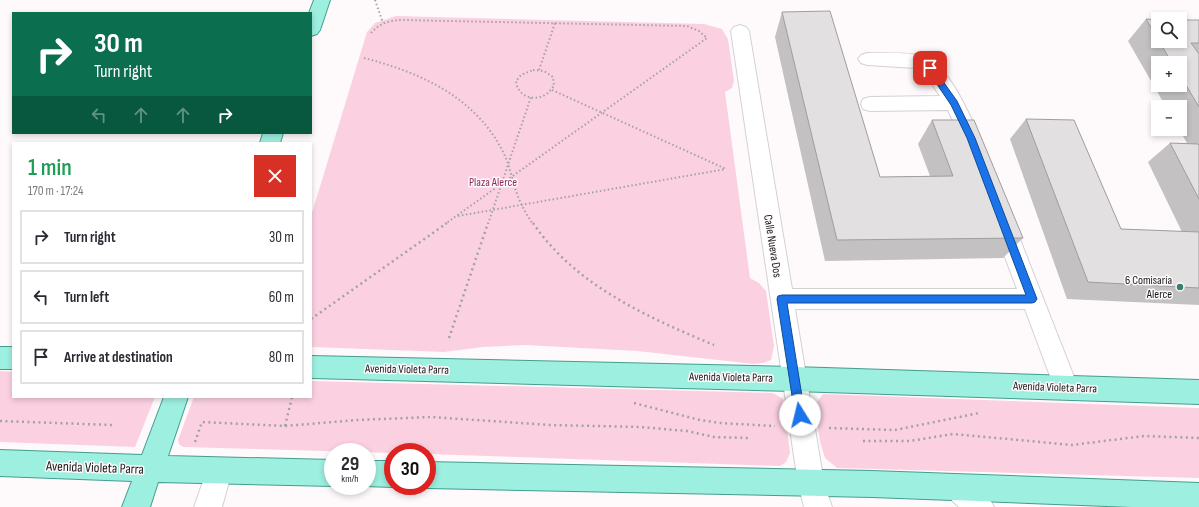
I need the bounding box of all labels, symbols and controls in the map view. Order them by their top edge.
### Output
map controls [1151,12,1187,136]
button: search [1151,12,1187,48]
text: 30 m [94,27,143,60]
icon: right [28,28,80,80]
pin [913,51,947,85]
button: + [1151,56,1187,92]
icon: arrive [919,57,941,79]
text: Turn right [94,61,152,82]
button: − [1151,100,1187,136]
icon: left [88,104,110,126]
icon: ahead [130,104,152,126]
icon: ahead [172,104,194,126]
icon: right [214,104,236,126]
text: 1 min [28,153,72,182]
button: close [254,155,296,197]
park label: Plaza Alerce [469,175,517,190]
text: 170 m · 17:24 [28,183,83,199]
street label: Calle Nueva Dos [760,214,785,279]
icon: right [30,226,52,248]
text: Turn right [64,228,116,247]
text: 30 m [269,228,294,247]
place label: 6 Comisaría Alerce [1125,273,1172,302]
marker: 6 Comisaría Alerce [1175,282,1185,292]
icon: left [30,286,52,308]
text: Turn left [64,288,109,307]
text: 60 m [269,288,294,307]
icon: arrive [30,346,52,368]
text: Arrive at destination [64,348,173,367]
text: 80 m [269,348,294,367]
street label: Avenida Violeta Parra [364,361,449,378]
street label: Avenida Violeta Parra [688,369,773,386]
street label: Avenida Violeta Parra [1012,379,1098,396]
position arrow [779,394,821,436]
speed limit sign: 30 [384,443,436,495]
text: 29 [341,452,359,476]
street label: Avenida Violeta Parra [45,457,144,478]
text: km/h [341,473,359,485]

